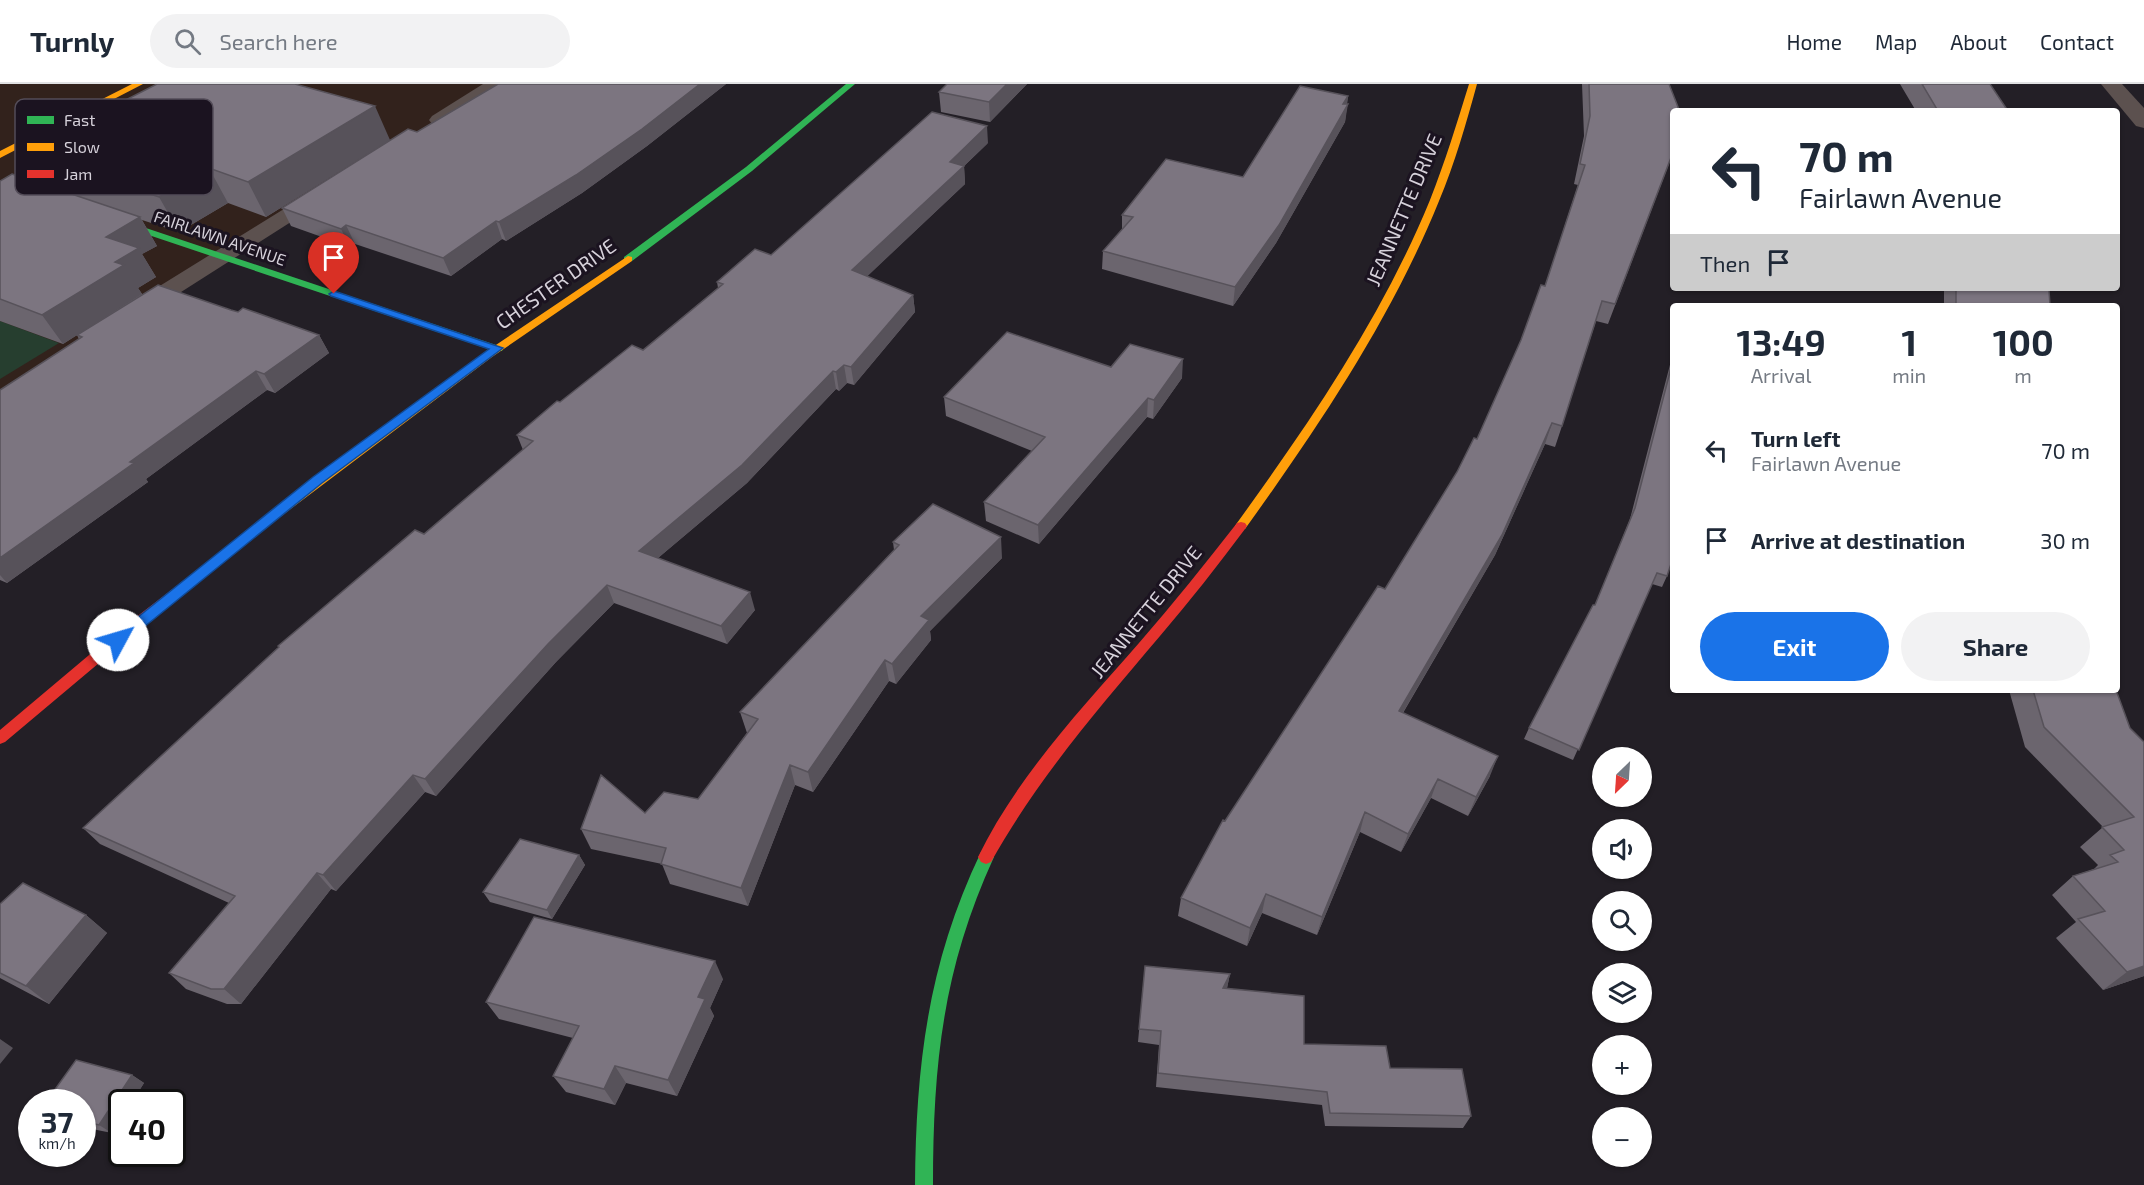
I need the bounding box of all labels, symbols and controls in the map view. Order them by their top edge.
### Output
search box [150,14,570,68]
text: Turnly [30,24,114,58]
icon: search [171,25,204,58]
text: Search here [219,28,338,54]
text: Home [1786,29,1842,54]
text: Map [1875,29,1917,54]
text: About [1950,29,2007,54]
text: Contact [2040,29,2114,54]
legend [15,99,213,195]
text: Fast [64,110,95,129]
street label: JEANNETTE DRIVE [1360,130,1446,289]
text: 70 m [1799,130,1894,180]
icon: left [1700,132,1778,210]
text: Slow [64,137,100,156]
text: Jam [64,164,92,183]
text: Fairlawn Avenue [1799,181,2002,213]
street label: FAIRLAWN AVENUE [152,206,289,269]
pin [308,232,359,294]
street label: CHESTER DRIVE [491,233,620,333]
icon: arrive [317,241,350,274]
icon: arrive [1762,246,1795,279]
text: Then [1700,250,1750,276]
text: 13:49 [1736,320,1826,363]
text: 1 [1901,320,1917,363]
text: 100 [1993,320,2054,363]
text: Arrival [1751,363,1812,387]
text: min [1892,363,1926,387]
text: m [2014,363,2032,387]
text: Turn left [1751,425,1840,451]
icon: left [1700,434,1733,467]
text: 70 m [2041,437,2090,463]
text: Fairlawn Avenue [1751,451,1901,475]
icon: arrive [1700,524,1733,557]
text: Arrive at destination [1751,527,1965,553]
text: 30 m [2040,527,2090,553]
street label: JEANNETTE DRIVE [1085,540,1206,682]
position arrow [86,608,150,672]
button: Exit [1700,612,1889,681]
button: Share [1901,612,2090,681]
north arrow [1592,747,1652,807]
map controls [1592,747,1652,1167]
button: sound [1592,819,1652,879]
button: search [1592,891,1652,951]
button: layers [1592,963,1652,1023]
button: + [1592,1035,1652,1095]
speed limit sign: 40 [108,1089,186,1167]
text: 37 [41,1103,73,1139]
button: − [1592,1107,1652,1167]
text: km/h [38,1134,76,1152]

